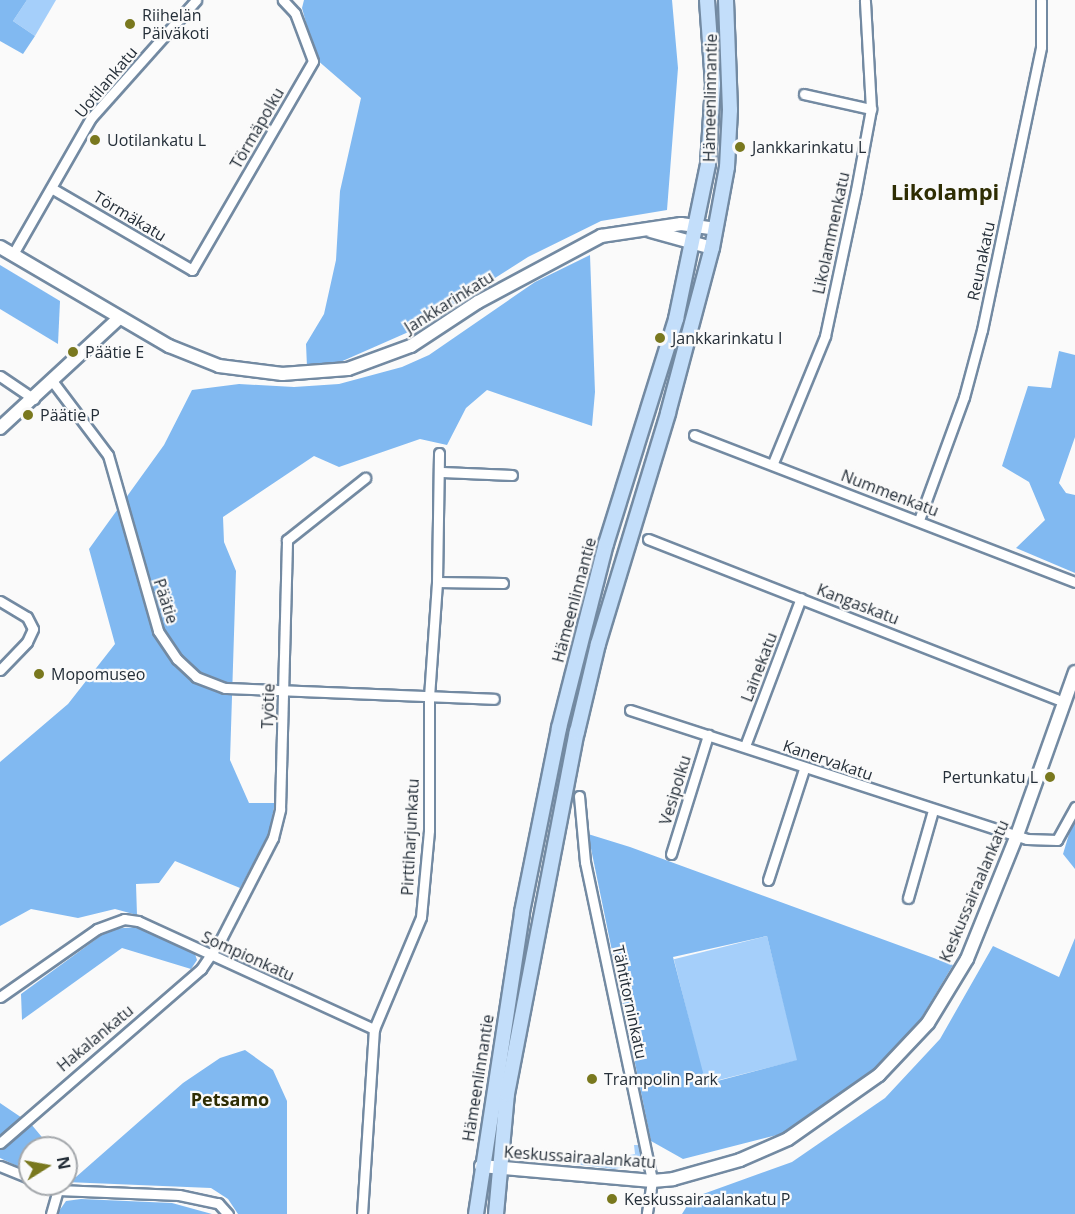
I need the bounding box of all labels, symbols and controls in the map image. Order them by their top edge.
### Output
place label: Riihelän Päiväkoti [142,5,209,43]
marker: Riihelän Päiväkoti [123,17,137,31]
street label: Hämeenlinnantie [699,34,721,162]
street label: Uotilankatu [71,43,141,121]
street label: Törmäpolku [226,84,288,172]
place label: Uotilankatu L [107,130,206,150]
marker: Uotilankatu L [88,133,102,147]
place label: Jankkarinkatu L [752,137,866,157]
marker: Jankkarinkatu L [733,140,747,154]
street label: Likolammenkatu [809,170,853,296]
district label: Likolampi [891,179,999,205]
street label: Törmäkatu [90,187,170,245]
street label: Reunakatu [963,220,999,302]
street label: Jankkarinkatu [401,267,497,337]
place label: Jankkarinkatu I [672,328,783,348]
marker: Jankkarinkatu I [653,331,667,345]
place label: Päätie E [85,342,144,362]
marker: Päätie E [66,345,80,359]
place label: Päätie P [40,405,100,425]
marker: Päätie P [21,408,35,422]
street label: Nummenkatu [838,466,942,520]
street label: Hämeenlinnantie [548,535,600,665]
street label: Päätie [150,576,182,626]
street label: Kangaskatu [814,580,902,628]
street label: Lainekatu [737,630,781,704]
place label: Mopomuseo [51,664,145,684]
marker: Mopomuseo [32,667,46,681]
street label: Työtie [258,683,278,729]
street label: Kanervakatu [781,736,875,784]
street label: Vesipolku [655,753,695,827]
place label: Pertunkatu L [942,767,1038,787]
marker: Pertunkatu L [1043,770,1057,784]
street label: Pirttiharjunkatu [397,778,423,896]
street label: Keskussairaalankatu [935,817,1013,965]
street label: Sompionkatu [199,927,297,985]
street label: Tähtitorninkatu [609,943,651,1061]
street label: Hakalankatu [53,1001,137,1075]
street label: Hämeenlinnantie [458,1013,498,1143]
place label: Trampolin Park [604,1069,718,1089]
marker: Trampolin Park [585,1072,599,1086]
district label: Petsamo [191,1088,269,1110]
north arrow [18,1136,78,1196]
street label: Keskussairaalankatu [503,1142,657,1172]
text: N [52,1154,76,1171]
place label: Keskussairaalankatu P [624,1189,790,1209]
marker: Keskussairaalankatu P [605,1192,619,1206]

